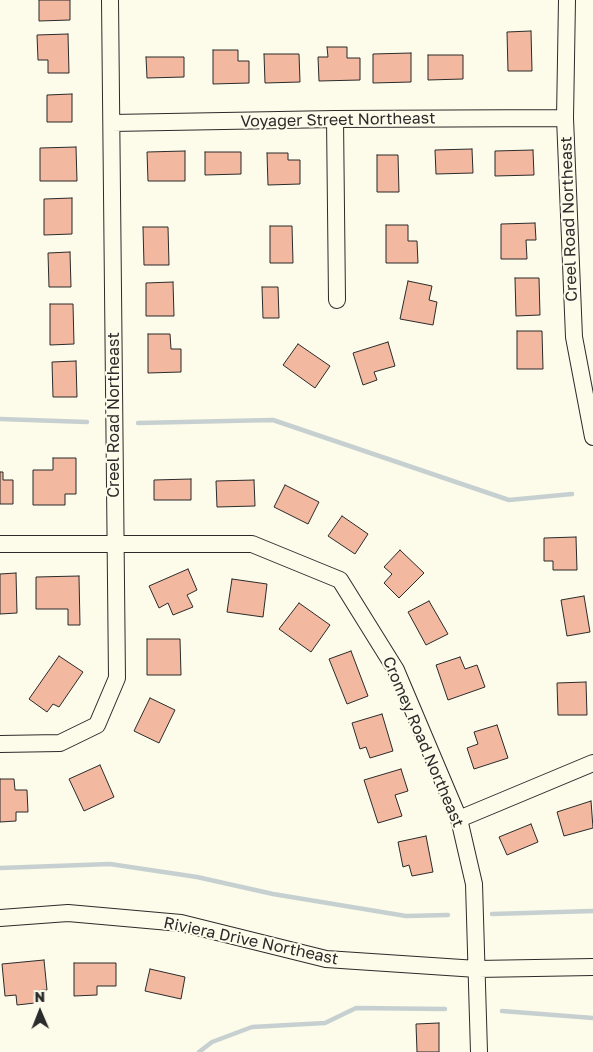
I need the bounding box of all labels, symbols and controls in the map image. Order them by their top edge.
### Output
street label: Voyager Street Northeast [240,109,436,131]
street label: Creel Road Northeast [557,136,581,302]
street label: Creel Road Northeast [104,332,124,498]
street label: Cromey Road Northeast [378,654,468,830]
street label: Riviera Drive Northeast [162,913,340,969]
north arrow [15,987,65,1037]
text: N [34,988,45,1005]

